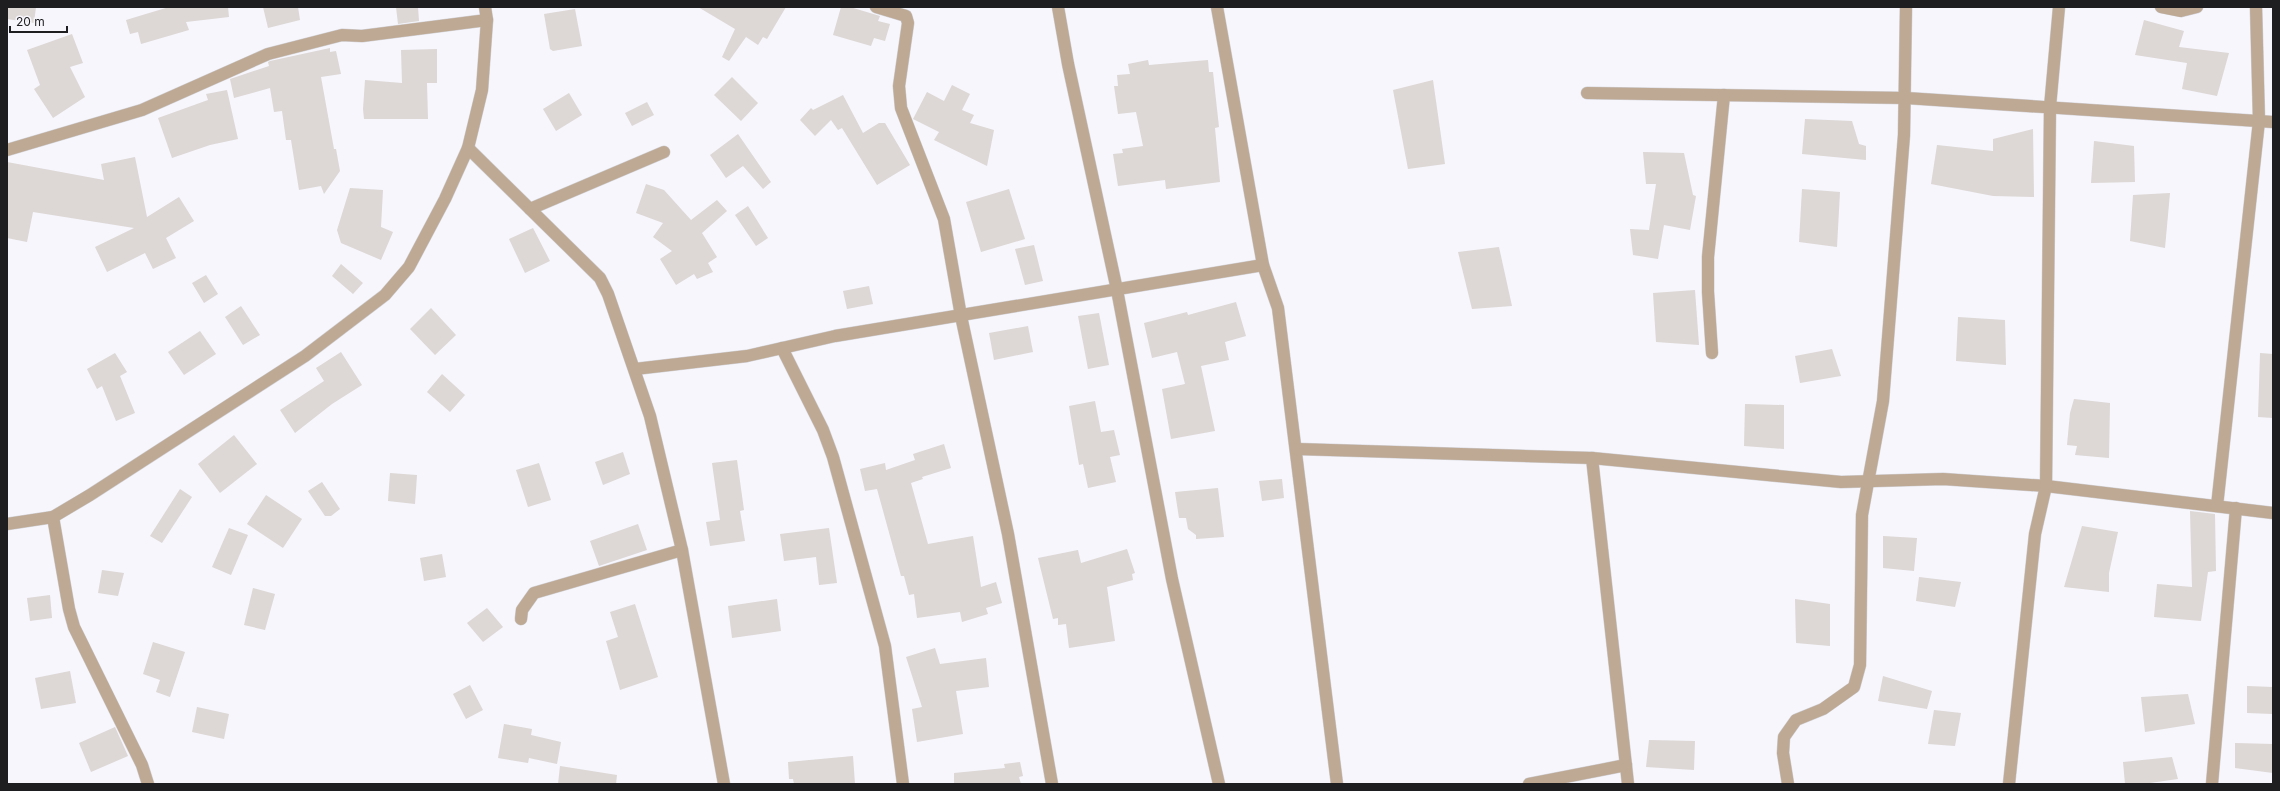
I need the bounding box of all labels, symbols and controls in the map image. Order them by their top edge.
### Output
scale bar [10,8,67,34]
text: 20 m [16,14,45,29]

